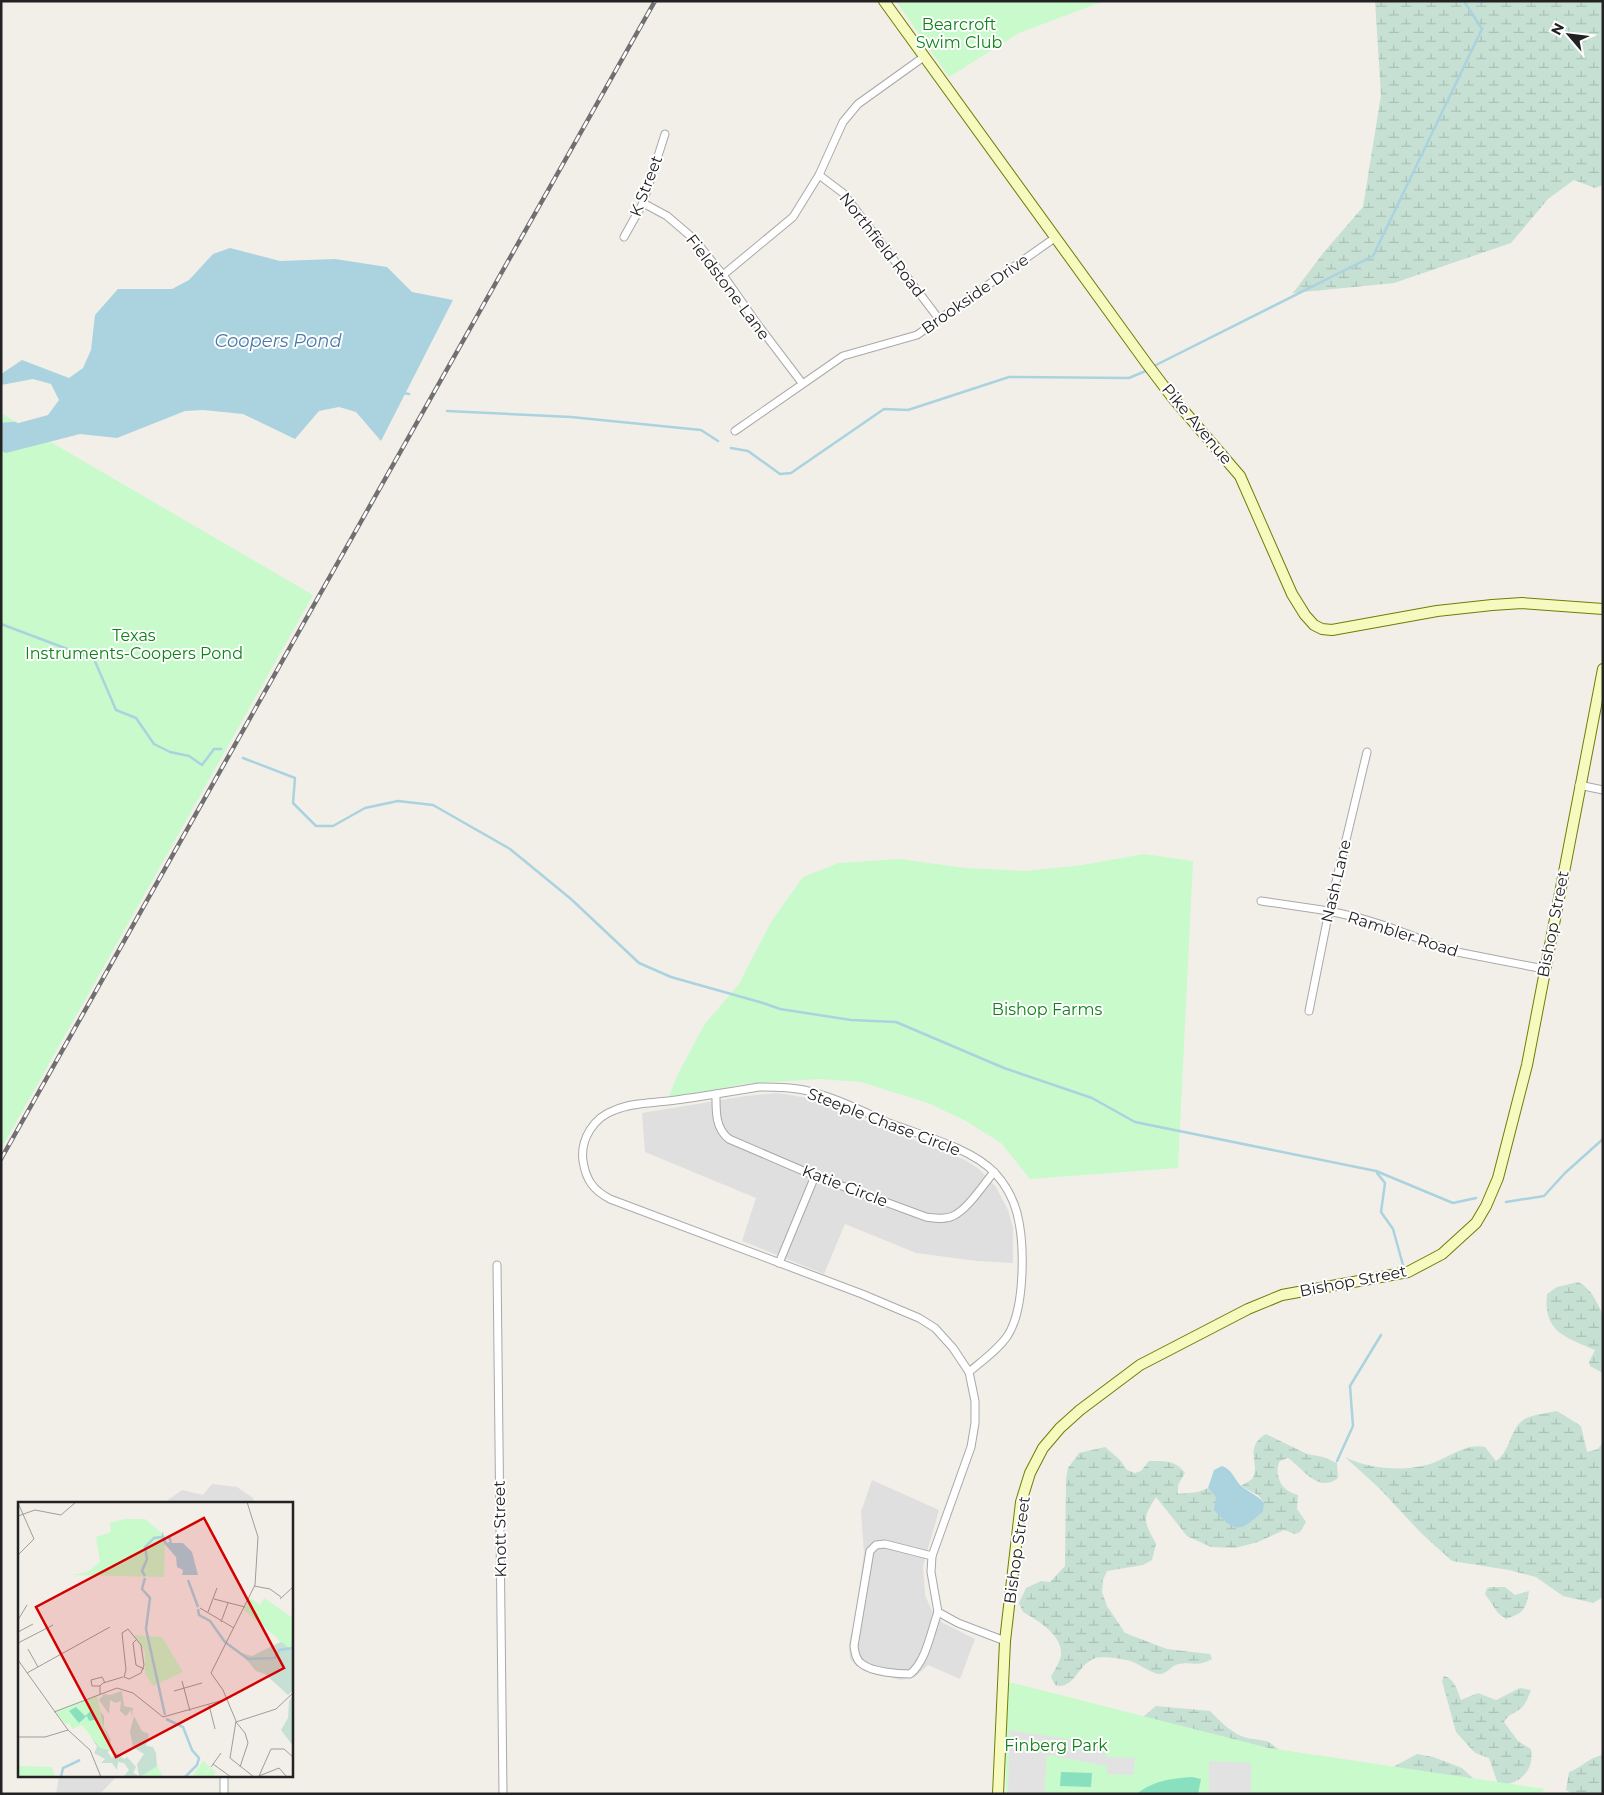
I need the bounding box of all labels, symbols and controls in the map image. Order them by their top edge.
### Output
north arrow [1544,10,1594,60]
park label: Bearcroft Swim Club [916,15,1002,52]
text: N [1547,20,1568,38]
street label: K Street [626,152,667,219]
street label: Northfield Road [835,189,929,301]
street label: Fieldstone Lane [682,230,774,344]
street label: Brookside Drive [918,250,1032,338]
water label: Coopers Pond [214,330,342,352]
street label: Pike Avenue [1158,380,1236,468]
park label: Texas Instruments-Coopers Pond [25,626,243,663]
street label: Nash Lane [1317,838,1355,924]
street label: Bishop Street [1533,868,1573,979]
street label: Rambler Road [1345,907,1461,961]
park label: Bishop Farms [992,1000,1102,1019]
street label: Steeple Chase Circle [805,1084,963,1160]
street label: Katie Circle [800,1161,890,1211]
street label: Bishop Street [1298,1261,1409,1301]
street label: Knott Street [490,1480,510,1578]
street label: Bishop Street [1000,1494,1034,1605]
inset map [18,1502,292,1778]
park label: Finberg Park [1004,1736,1108,1755]

